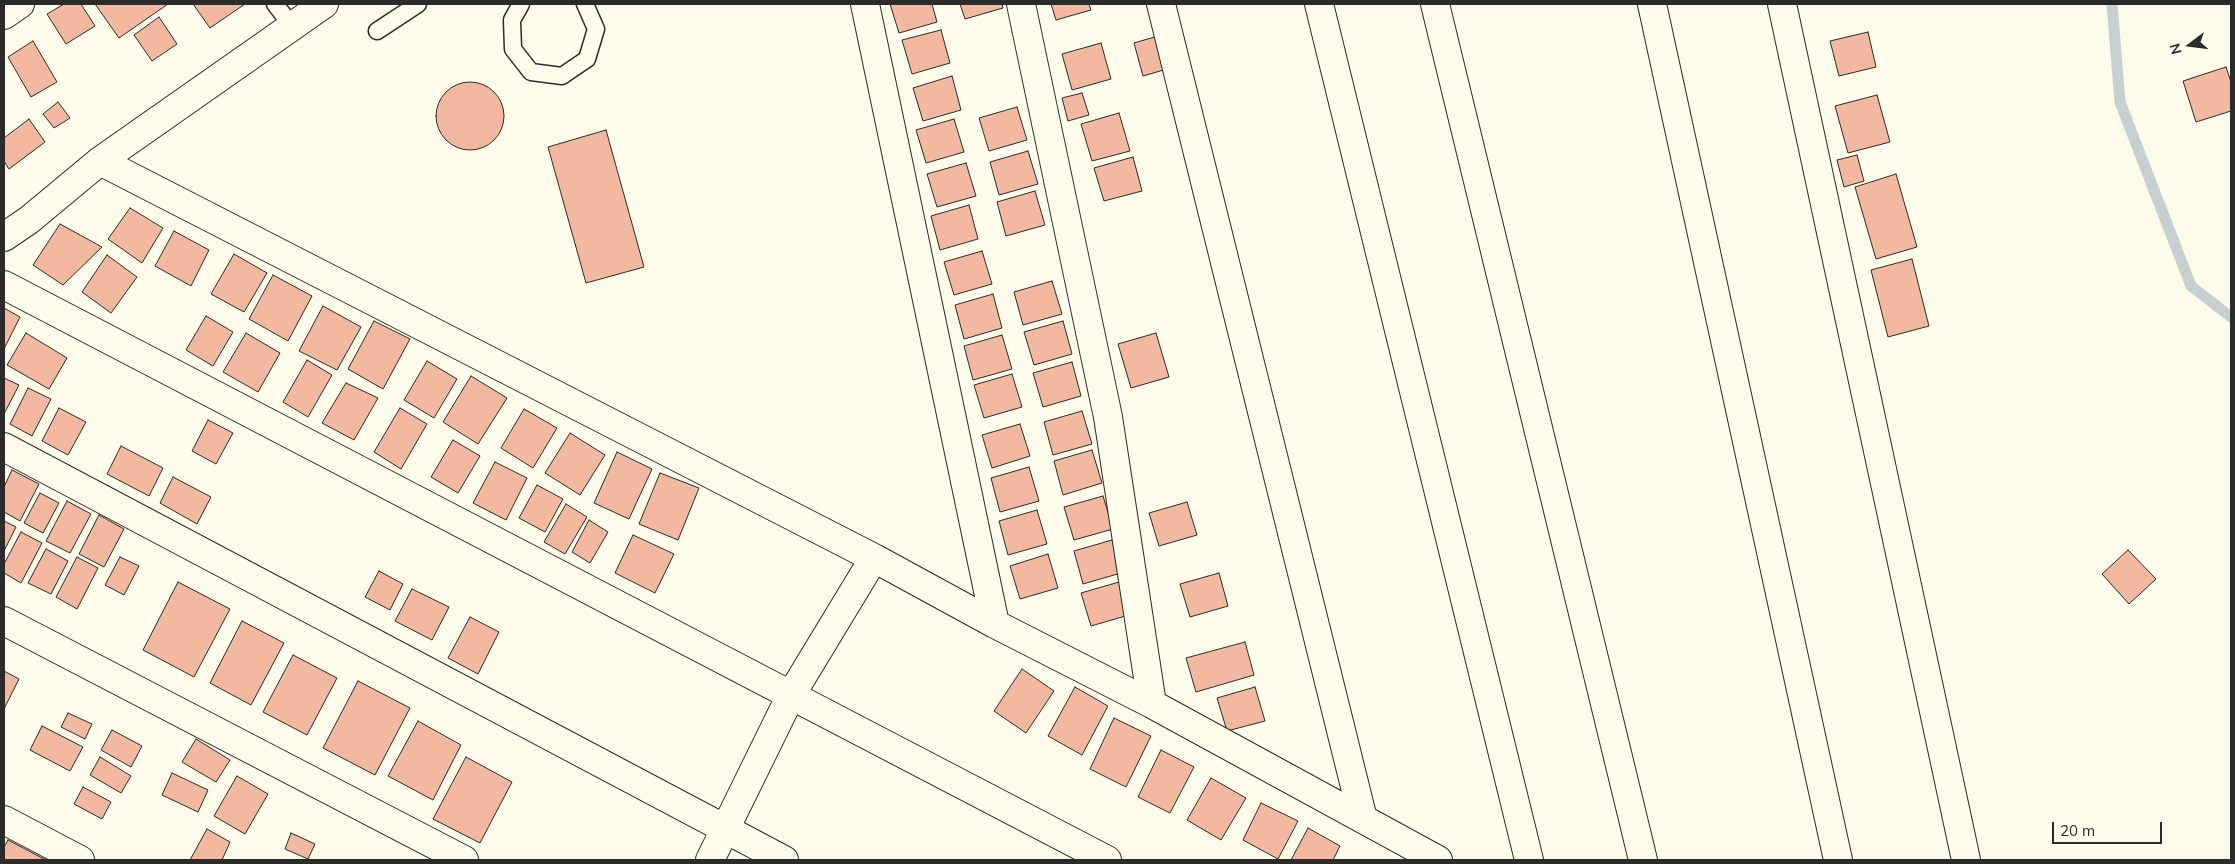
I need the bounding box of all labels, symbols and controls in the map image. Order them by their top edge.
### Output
north arrow [2165,20,2215,70]
text: N [2165,41,2186,56]
scale bar [2055,812,2165,844]
text: 20 m [2060,821,2095,840]

